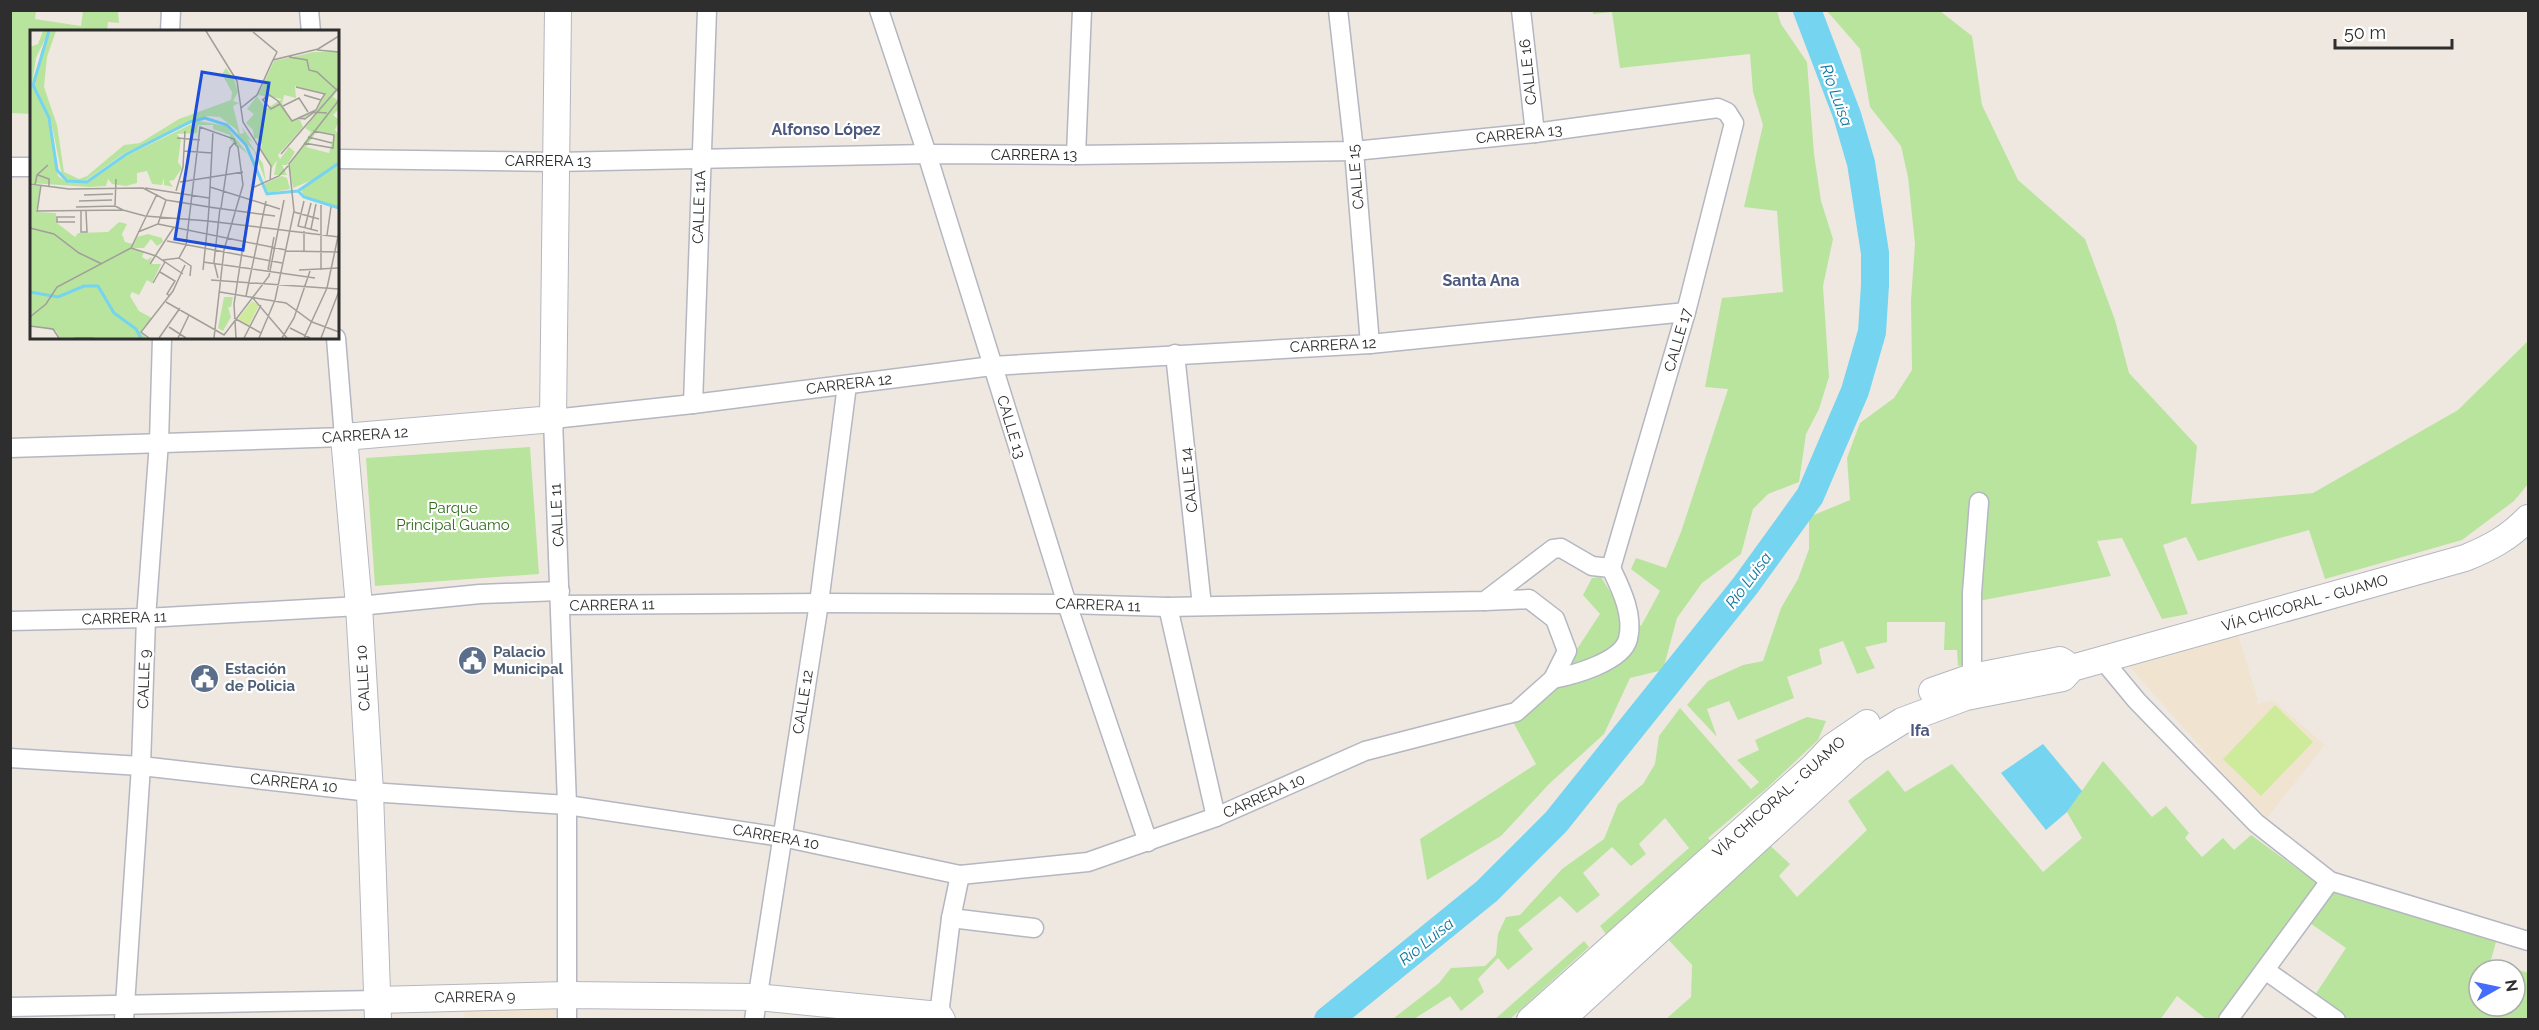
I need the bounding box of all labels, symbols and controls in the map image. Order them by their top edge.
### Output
scale bar [2335,12,2452,50]
text: 50 m [2344,22,2386,43]
inset map [30,30,339,339]
street label: CALLE 16 [1516,38,1540,106]
water label: Río Luisa [1817,61,1857,129]
district label: Alfonso López [772,120,881,139]
street label: CARRERA 13 [1475,121,1563,147]
street label: CALLE 15 [1344,144,1368,210]
street label: CARRERA 13 [991,146,1077,164]
street label: CARRERA 13 [505,152,591,170]
street label: CALLE 11A [689,170,709,244]
district label: Santa Ana [1443,271,1519,290]
street label: CALLE 17 [1660,306,1696,374]
street label: CARRERA 12 [1289,334,1377,356]
street label: CARRERA 12 [805,370,893,398]
street label: CALLE 13 [993,393,1029,461]
street label: CARRERA 12 [321,423,409,447]
street label: CALLE 14 [1177,447,1201,513]
street label: CALLE 11 [546,482,568,547]
park label: Parque Principal Guamo [396,499,510,534]
water label: Río Luisa [1721,548,1776,612]
street label: VÍA CHICORAL - GUAMO [2220,571,2390,635]
street label: CARRERA 11 [569,595,655,615]
street label: CARRERA 11 [1055,595,1141,615]
street label: CARRERA 11 [81,608,167,628]
place label: Palacio Municipal [493,643,564,678]
street label: CALLE 10 [352,644,374,712]
public building icon: Palacio Municipal [456,645,488,677]
street label: CALLE 9 [134,649,154,709]
place label: Estación de Policia [225,660,295,695]
public building icon: Estación de Policia [188,662,220,694]
street label: CALLE 12 [789,668,817,735]
district label: Ifa [1910,721,1930,740]
street label: VÍA CHICORAL - GUAMO [1709,733,1849,861]
street label: CARRERA 10 [249,769,339,797]
street label: CARRERA 10 [1220,770,1308,822]
street label: CARRERA 10 [731,821,821,853]
water label: Río Luisa [1395,913,1458,969]
north arrow [2467,958,2527,1018]
text: N [2501,978,2522,993]
street label: CARRERA 9 [434,987,516,1007]

